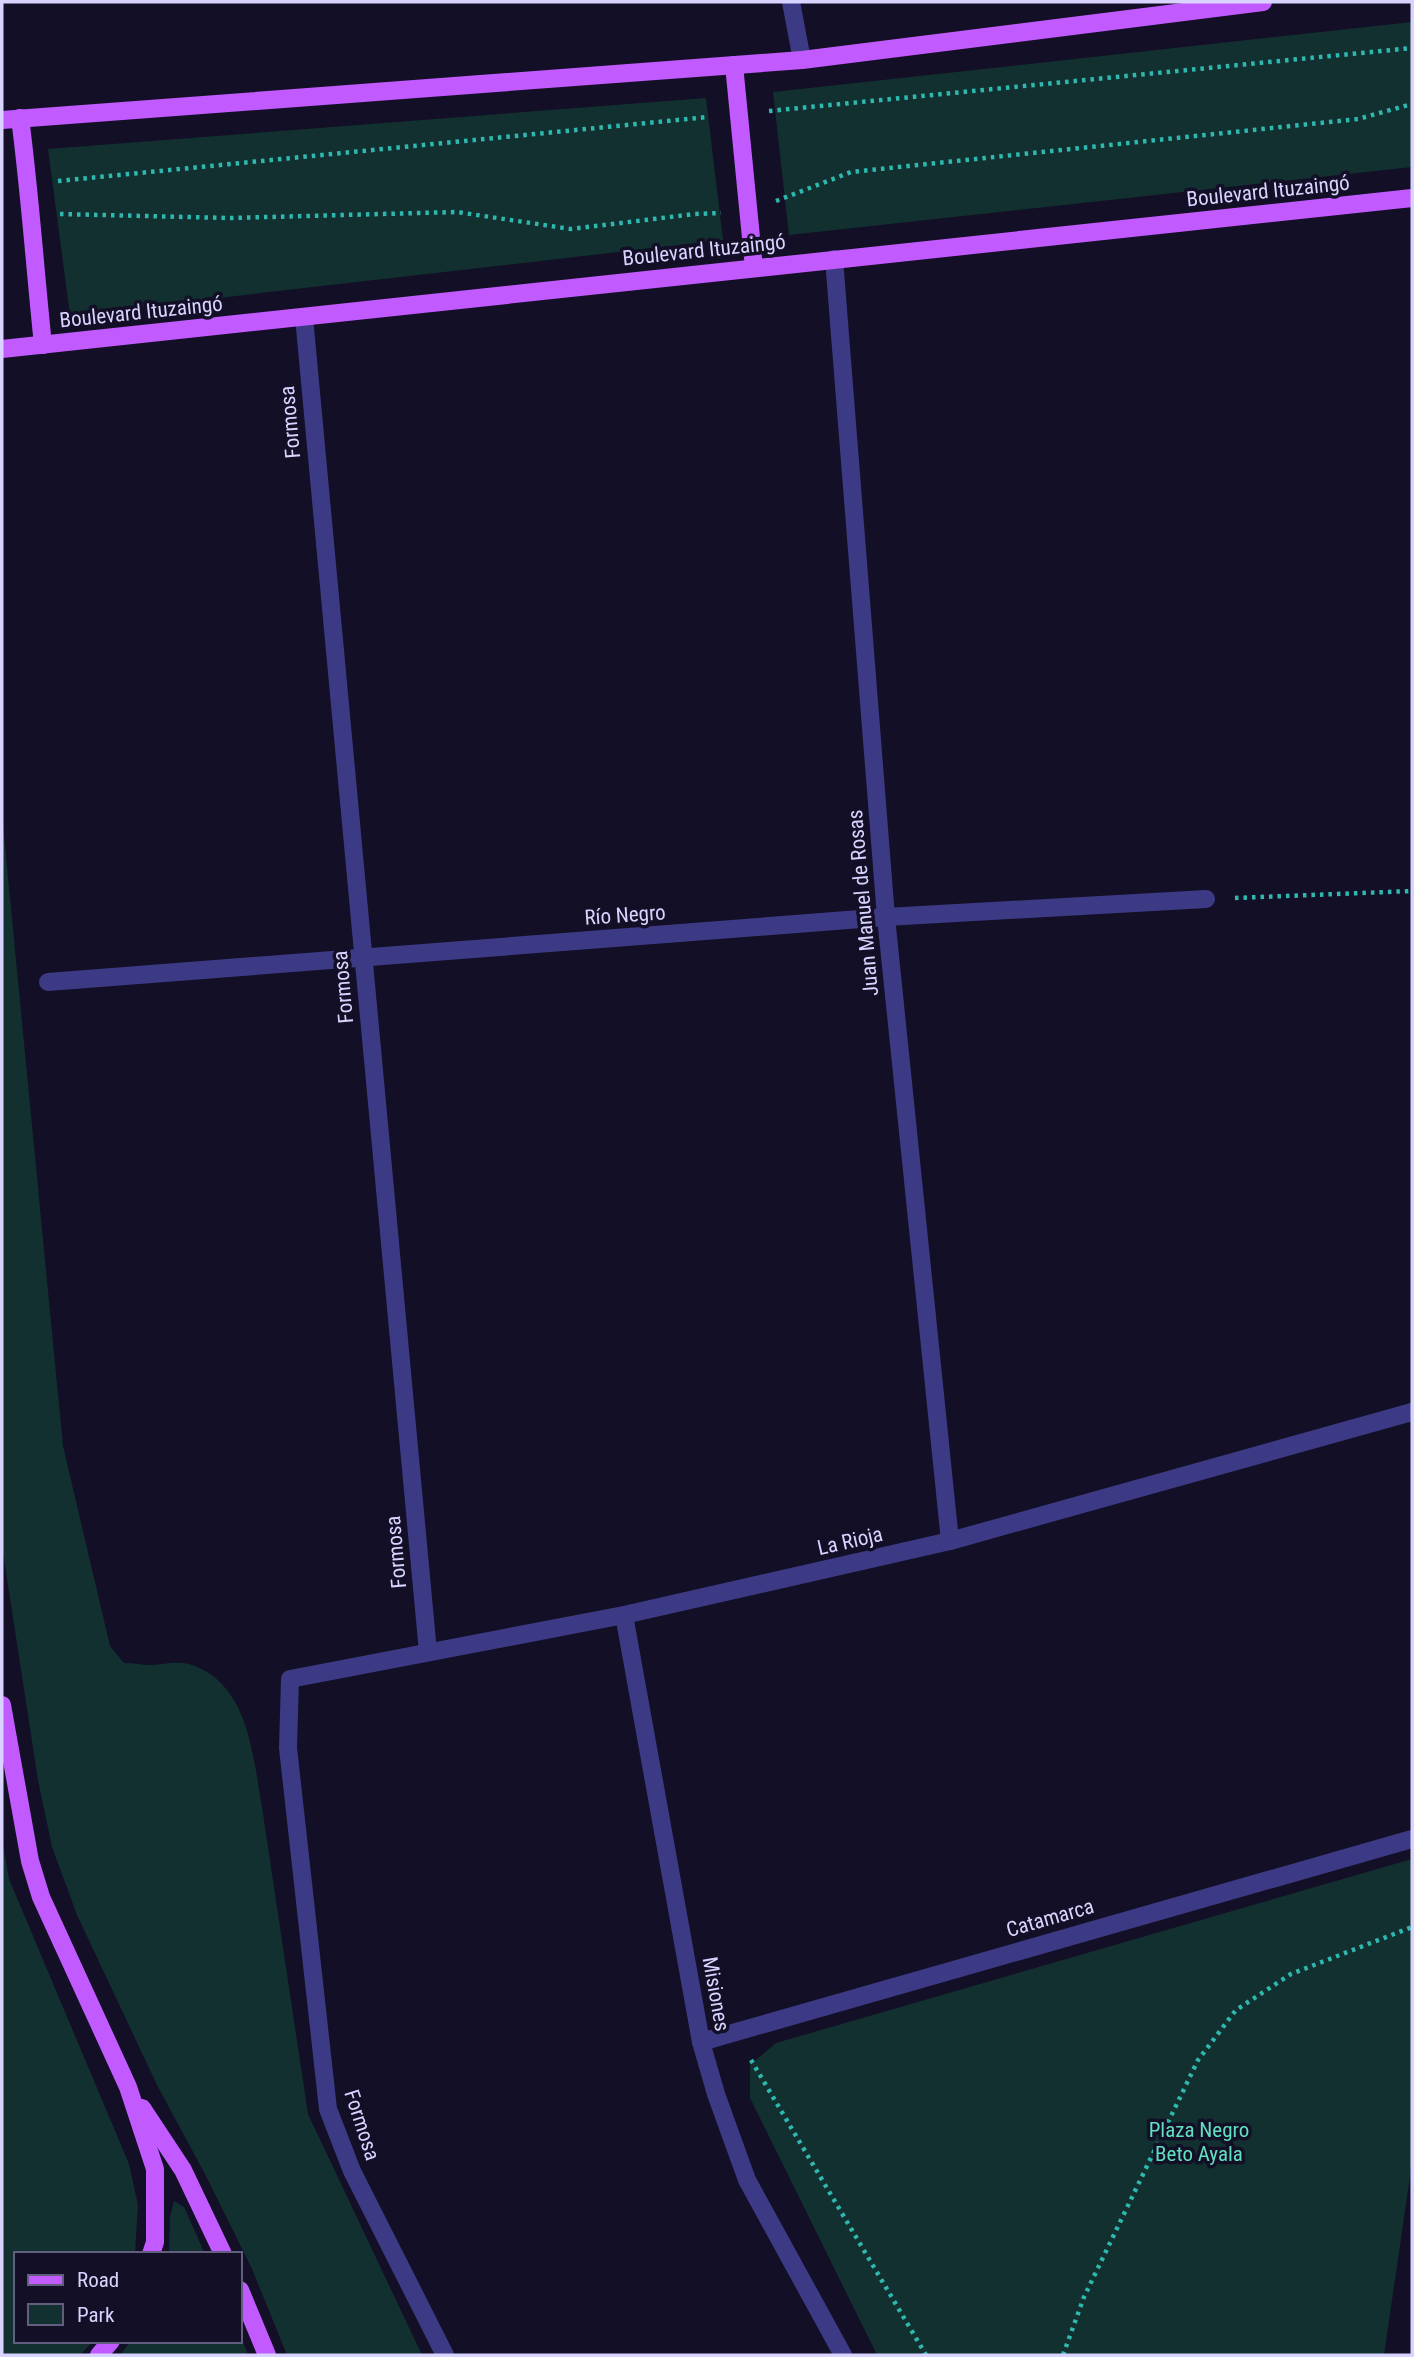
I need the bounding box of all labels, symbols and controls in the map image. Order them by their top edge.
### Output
street label: Boulevard Ituzaingó [1185,171,1351,211]
street label: Boulevard Ituzaingó [621,230,787,270]
street label: Boulevard Ituzaingó [58,292,224,332]
street label: Formosa [275,385,305,459]
street label: Juan Manuel de Rosas [843,809,883,997]
street label: Río Negro [584,900,666,930]
street label: Formosa [328,950,358,1024]
street label: Formosa [381,1515,411,1589]
street label: La Rioja [815,1522,885,1560]
street label: Catamarca [1003,1894,1097,1942]
street label: Misiones [698,1955,734,2033]
street label: Formosa [339,2087,385,2163]
park label: Plaza Negro Beto Ayala [1149,2118,1249,2166]
legend [14,2252,242,2343]
text: Road [77,2268,119,2292]
text: Park [77,2303,115,2327]

